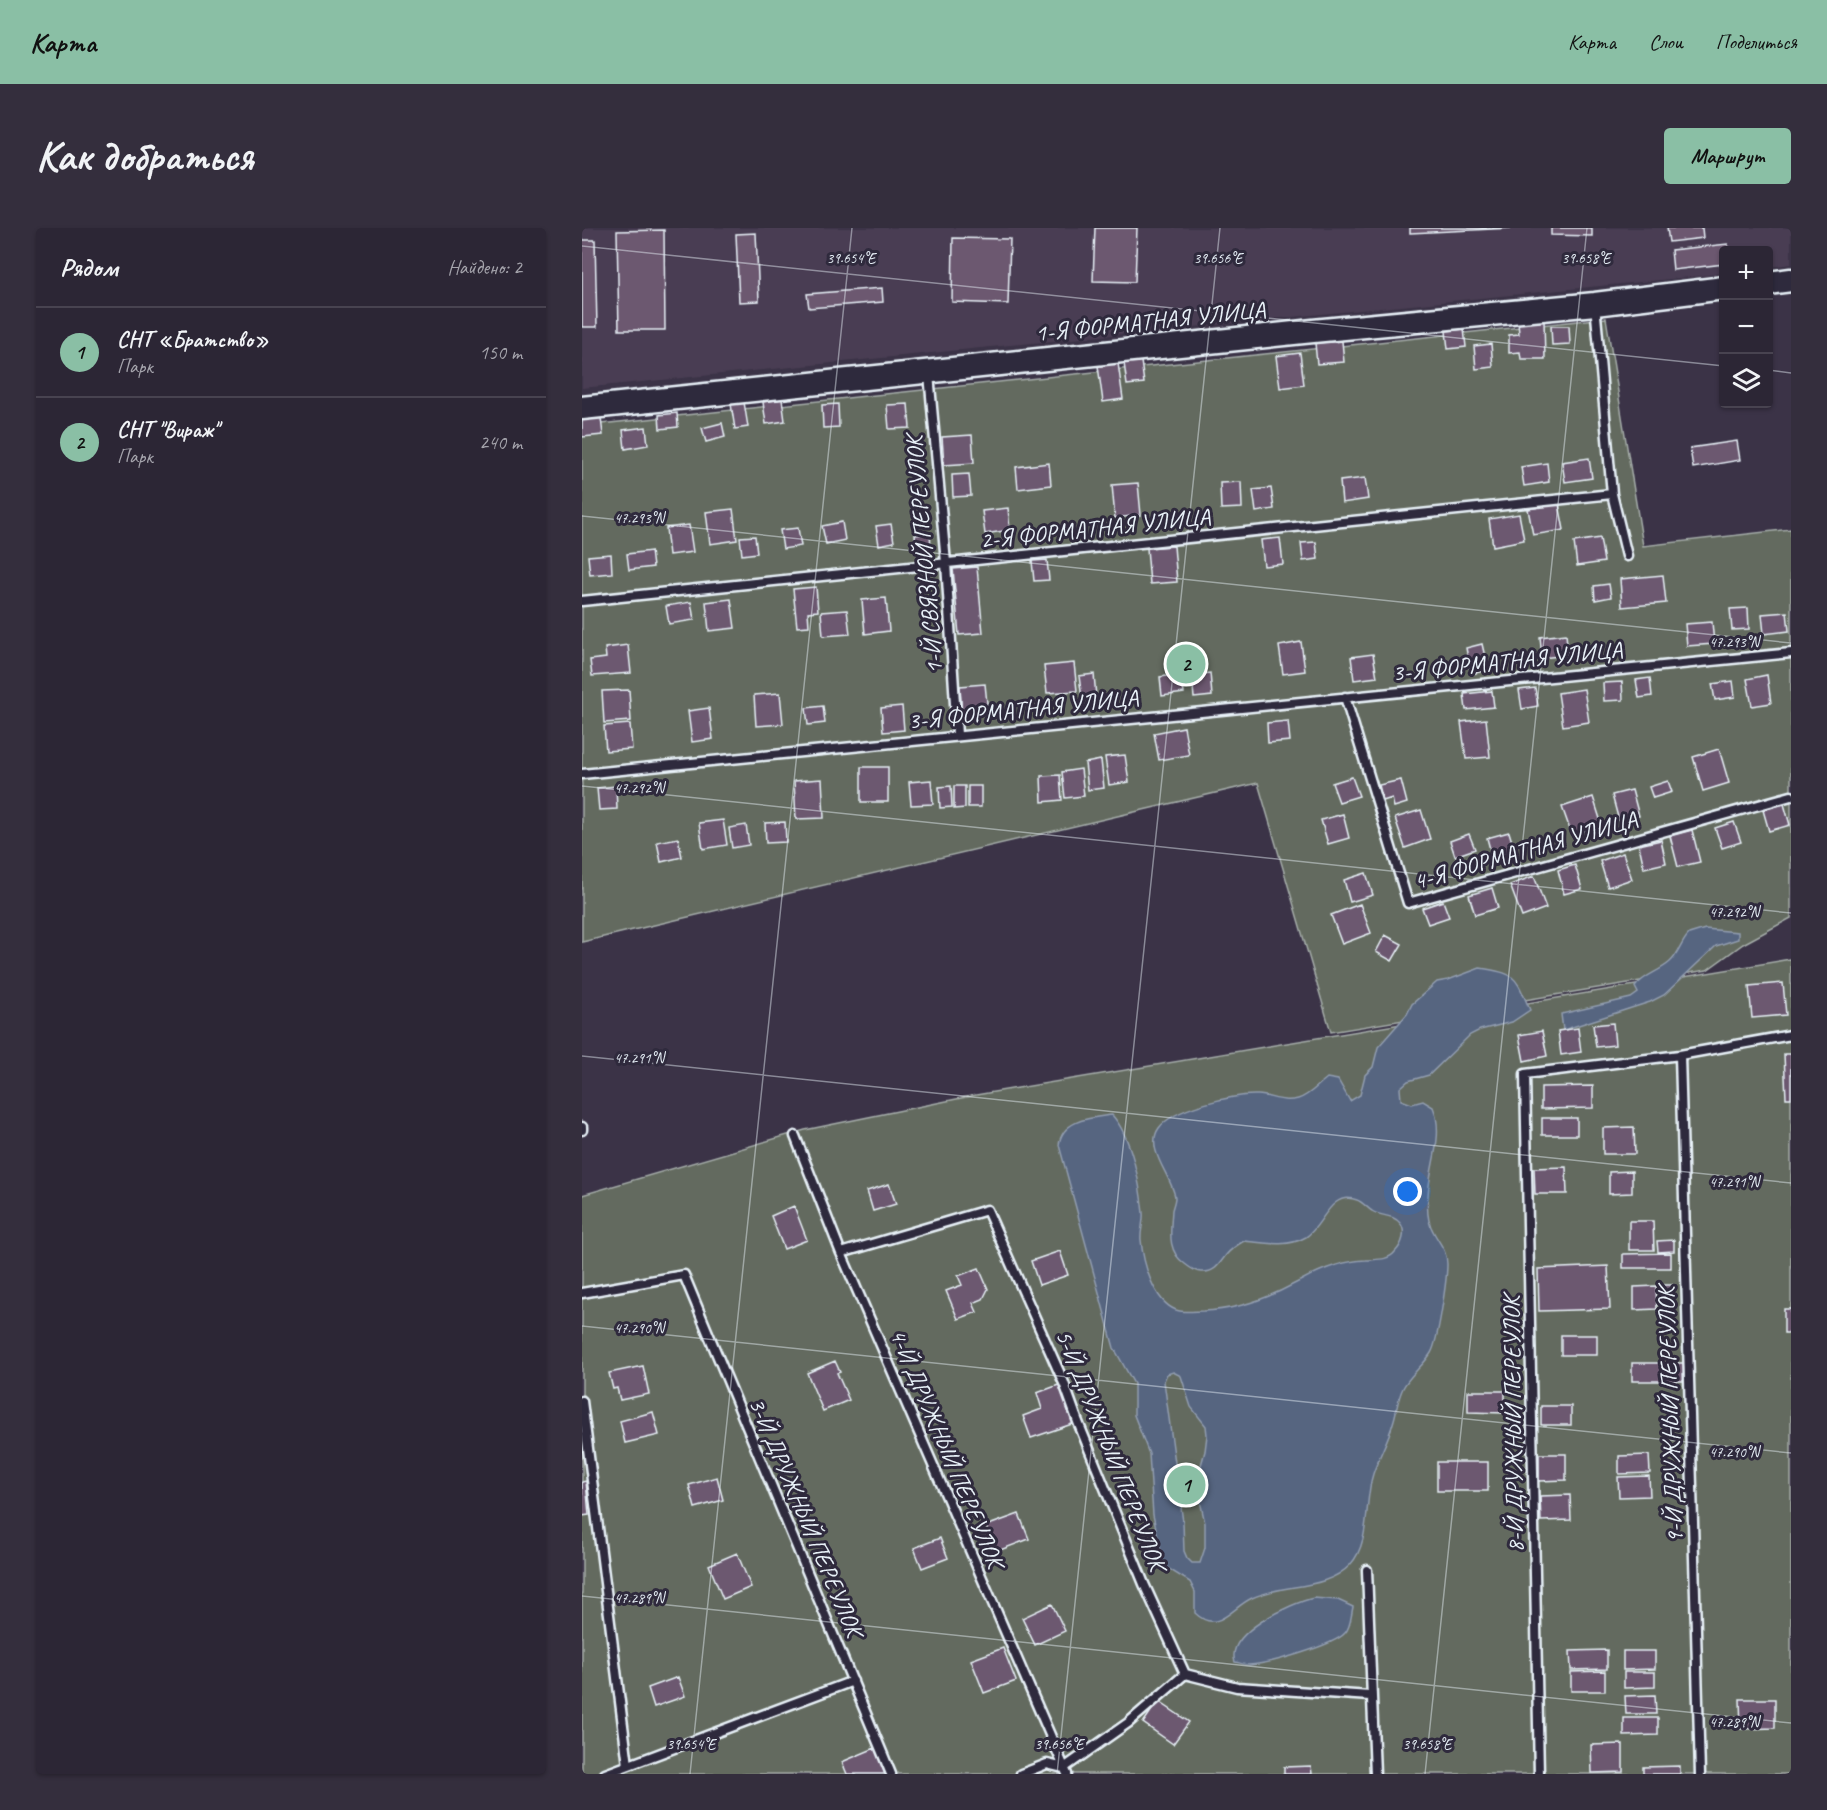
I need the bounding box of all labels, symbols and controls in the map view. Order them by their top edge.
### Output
text: Карта [30,25,97,60]
text: Карта [1568,29,1616,55]
text: Слои [1649,29,1683,55]
text: Поделиться [1716,29,1797,55]
button: Маршрут [1664,128,1791,184]
text: Как добраться [36,130,253,183]
map controls [1719,246,1773,408]
button: + [1719,246,1773,300]
text: 39.654°E [827,249,878,268]
text: 39.656°E [1194,249,1245,268]
text: 39.658°E [1562,249,1613,268]
text: Рядом [60,251,118,284]
text: Найдено: 2 [447,255,522,280]
street label: 1-Я ФОРМАТНАЯ УЛИЦА [1034,294,1267,348]
button: − [1719,300,1773,354]
text: СНТ «Братство» [117,326,269,354]
text: 1 [75,340,84,365]
text: 150 m [479,340,522,365]
text: Парк [117,354,153,379]
button: layers [1719,354,1773,408]
text: СНТ "Вираж" [117,416,218,444]
text: 2 [75,430,84,455]
text: 240 m [479,430,522,455]
street label: 1-Й СВЯЗНОЙ ПЕРЕУЛОК [898,430,949,675]
text: Парк [117,444,153,469]
street label: 2-Я ФОРМАТНАЯ УЛИЦА [979,501,1212,555]
text: 47.293°N [614,509,667,528]
text: 47.293°N [1709,633,1762,652]
street label: 3-Я ФОРМАТНАЯ УЛИЦА [1391,634,1624,688]
pin: 2 [1166,642,1206,686]
street label: 3-Я ФОРМАТНАЯ УЛИЦА [907,682,1140,736]
text: 47.292°N [614,779,667,798]
street label: 4-Я ФОРМАТНАЯ УЛИЦА [1410,803,1641,896]
text: 47.292°N [1709,903,1762,922]
text: 47.291°N [614,1049,667,1068]
text: 47.291°N [1709,1173,1762,1192]
your location [1393,1177,1422,1206]
street label: 9-Й ДРУЖНЫЙ ПЕРЕУЛОК [1650,1281,1689,1544]
street label: 8-Й ДРУЖНЫЙ ПЕРЕУЛОК [1496,1290,1530,1553]
text: 47.290°N [614,1319,667,1338]
street label: 4-Й ДРУЖНЫЙ ПЕРЕУЛОК [883,1324,1013,1577]
street label: 5-Й ДРУЖНЫЙ ПЕРЕУЛОК [1049,1325,1175,1579]
street label: 3-Й ДРУЖНЫЙ ПЕРЕУЛОК [742,1393,872,1646]
text: 47.290°N [1709,1443,1762,1462]
pin: 1 [1166,1462,1206,1508]
text: 47.289°N [614,1589,667,1608]
text: 47.289°N [1709,1713,1762,1732]
text: 39.654°E [667,1735,718,1754]
text: 39.656°E [1035,1735,1086,1754]
text: 39.658°E [1403,1735,1454,1754]

